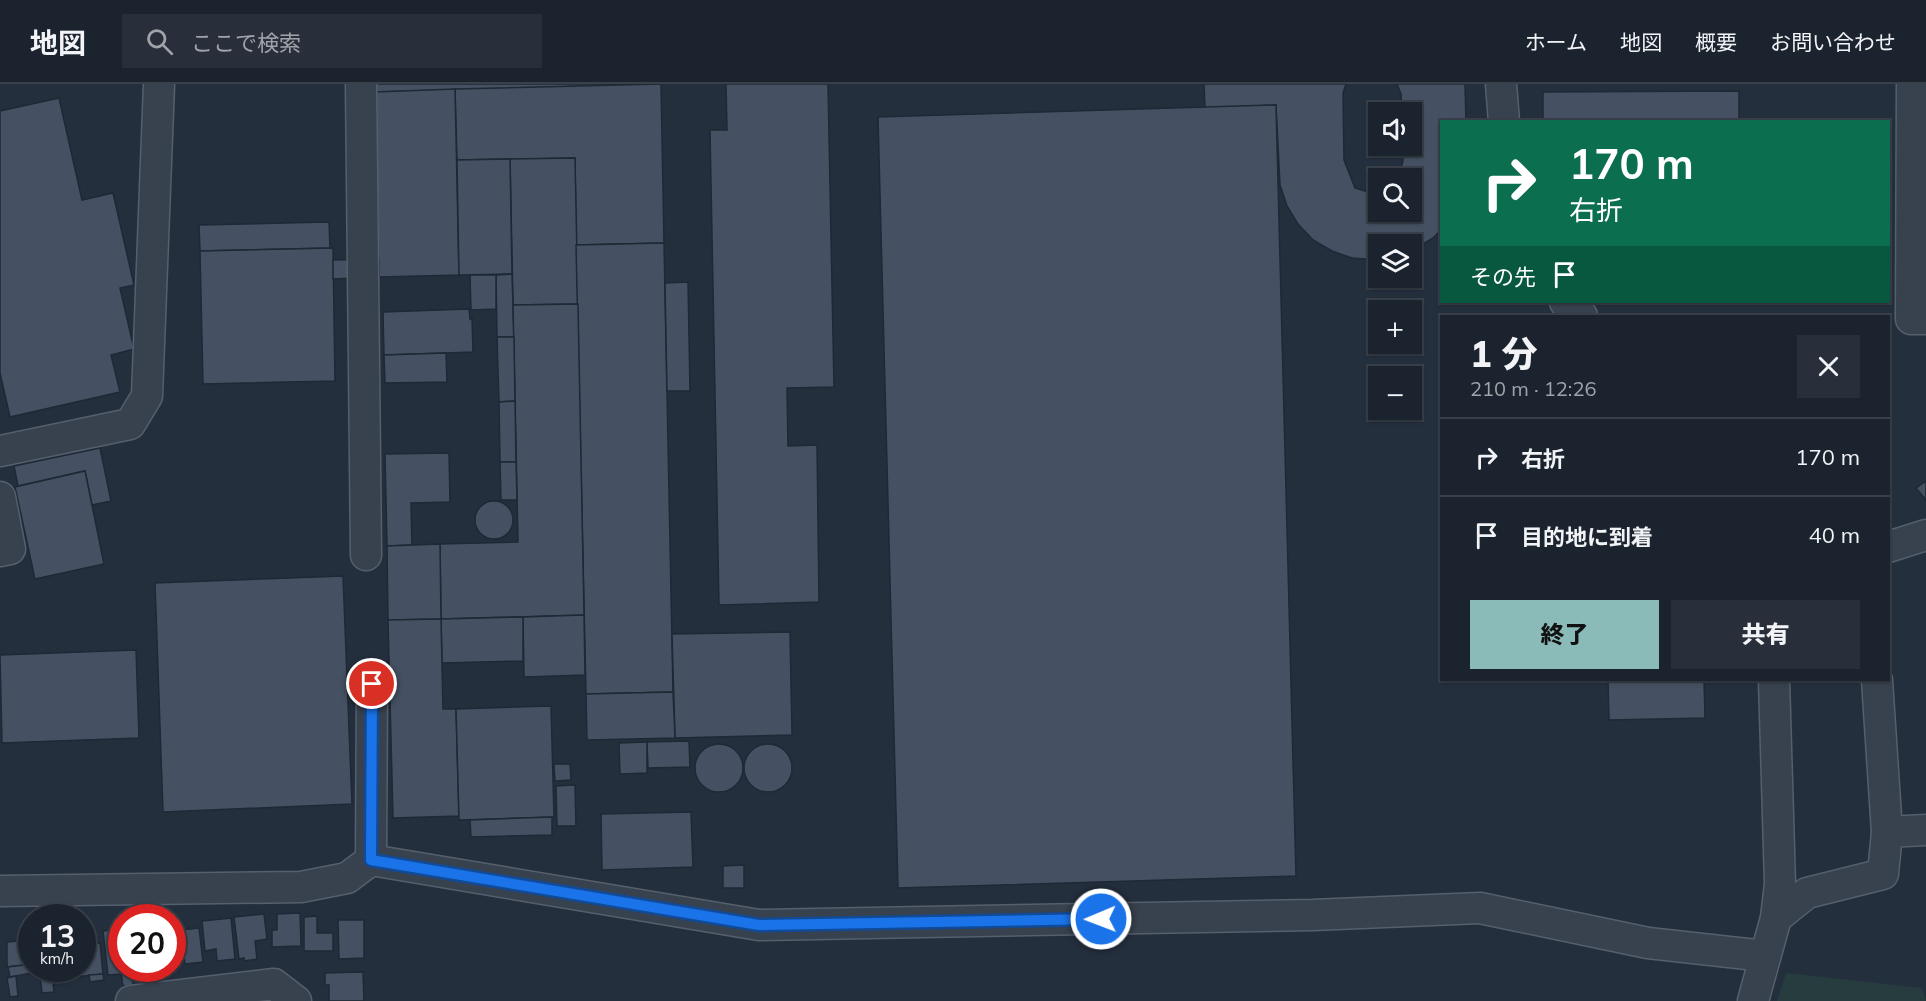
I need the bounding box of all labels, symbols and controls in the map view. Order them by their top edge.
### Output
search box [122,14,542,68]
text: 地図 [30,25,86,60]
icon: search [143,25,176,58]
text: ここで検索 [191,29,301,57]
text: ホーム [1525,29,1587,55]
text: 地図 [1620,29,1662,55]
text: 概要 [1695,29,1737,55]
text: お問い合わせ [1770,29,1896,55]
map controls [1368,102,1422,420]
button: sound [1368,102,1422,156]
text: 170 m [1569,137,1694,190]
icon: right [1470,144,1548,222]
button: search [1368,168,1422,222]
text: 右折 [1569,193,1623,227]
button: layers [1368,234,1422,288]
icon: arrive [1548,258,1581,291]
text: その先 [1470,263,1536,291]
button: + [1368,300,1422,354]
text: 1 分 [1470,331,1538,376]
button: close [1797,335,1860,398]
button: − [1368,366,1422,420]
text: 210 m · 12:26 [1470,376,1596,401]
icon: right [1470,441,1503,474]
text: 170 m [1795,443,1860,471]
text: 右折 [1521,445,1565,473]
icon: arrive [1470,519,1503,552]
text: 40 m [1809,521,1860,549]
text: 目的地に到着 [1521,523,1653,551]
button: 終了 [1470,600,1659,669]
button: 共有 [1671,600,1860,669]
pin [346,658,397,709]
icon: arrive [355,667,388,700]
position arrow [1069,887,1133,951]
speed limit sign: 20 [108,904,186,982]
text: 13 [39,917,75,955]
text: km/h [40,949,74,968]

